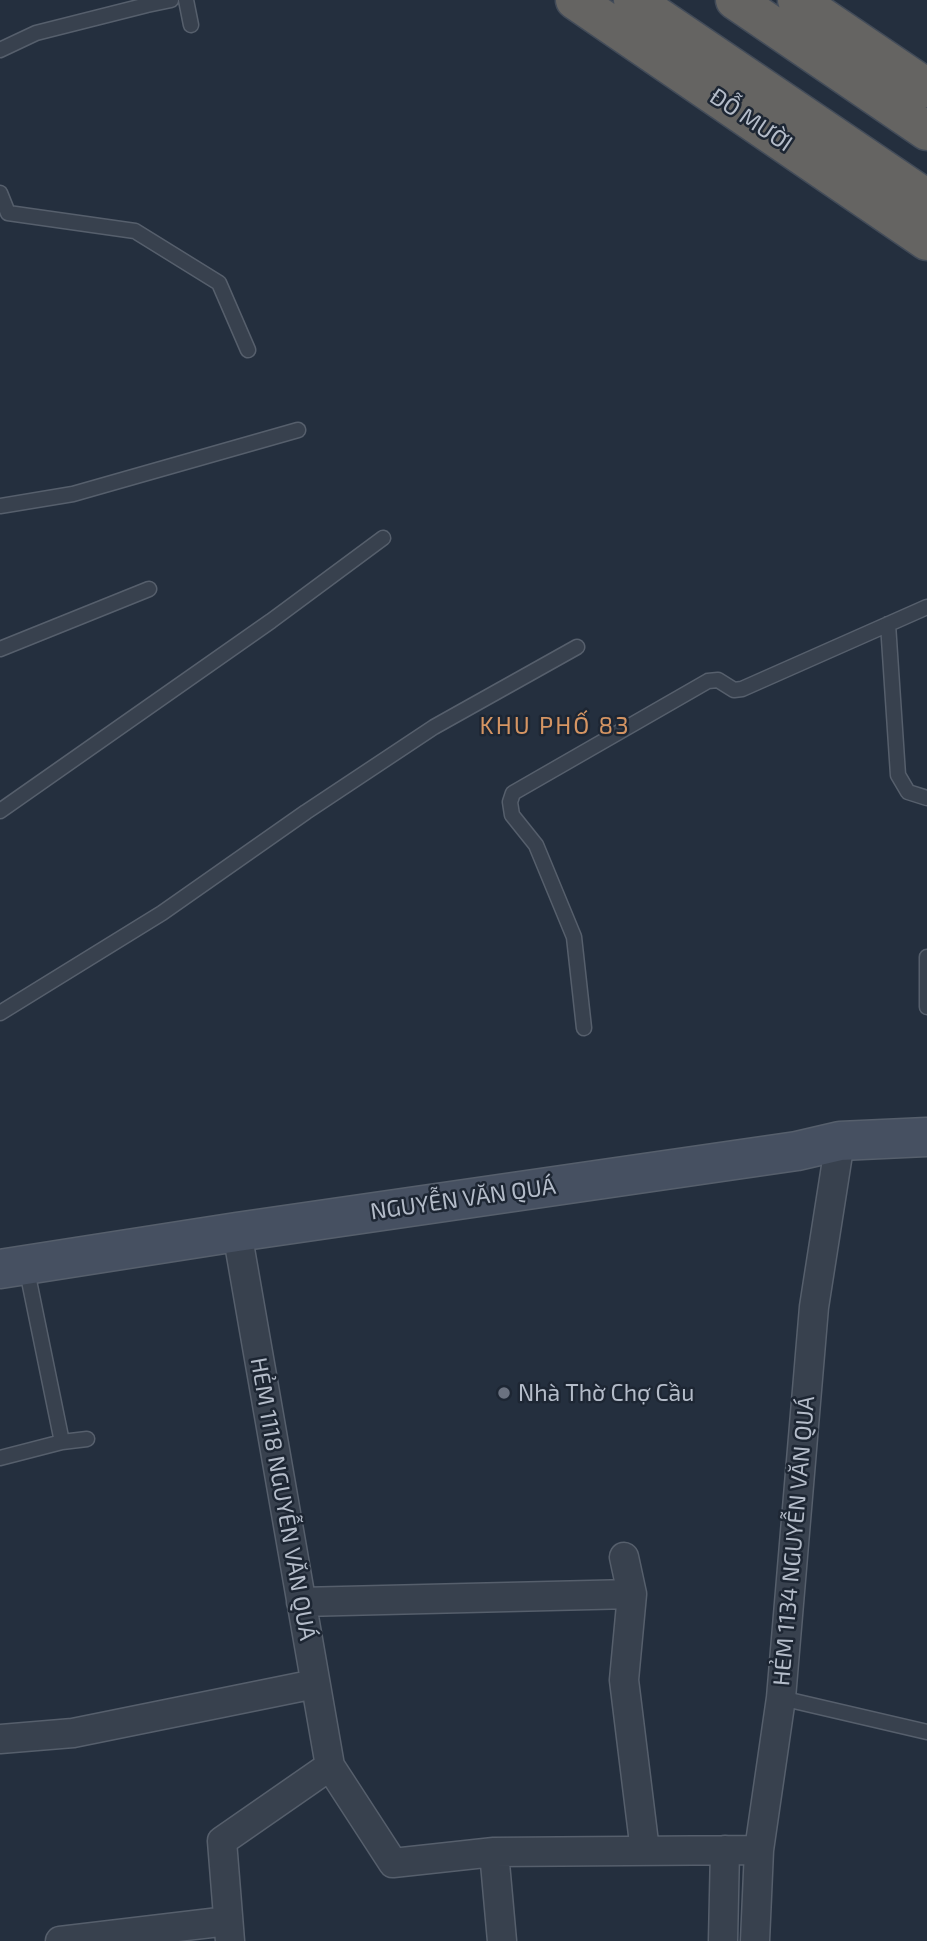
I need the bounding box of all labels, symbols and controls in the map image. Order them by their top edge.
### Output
street label: ĐỖ MƯỜI [705,82,797,158]
district label: KHU PHỐ 83 [481,712,629,740]
street label: NGUYỄN VĂN QUÁ [368,1172,558,1226]
street label: HẺM 1118 NGUYỄN VĂN QUÁ [244,1355,322,1643]
place label: Nhà Thờ Chợ Cầu [518,1379,694,1407]
marker: Nhà Thờ Chợ Cầu [496,1385,512,1401]
street label: HẺM 1134 NGUYỄN VĂN QUÁ [768,1395,820,1687]

